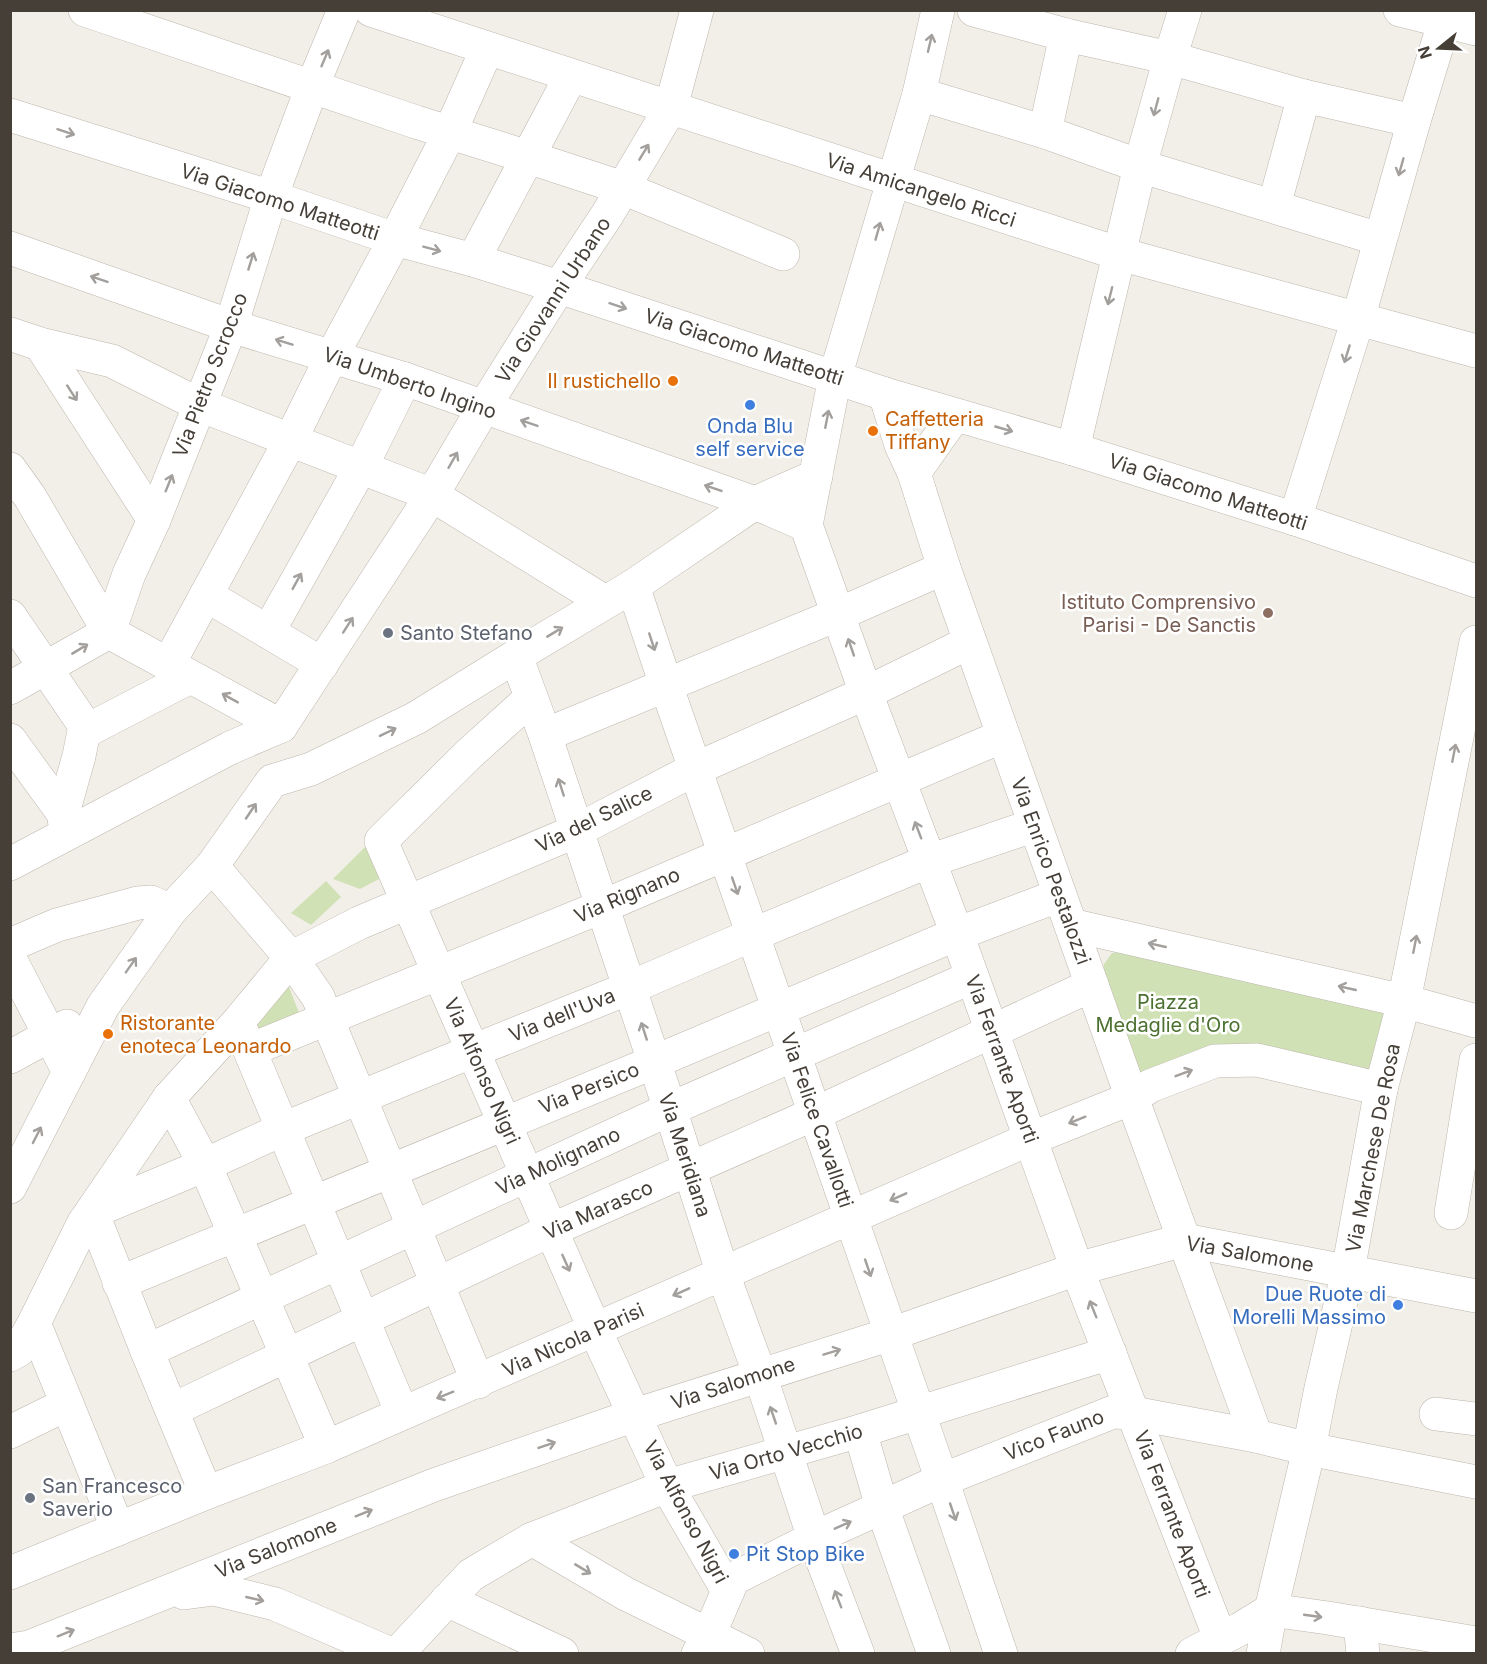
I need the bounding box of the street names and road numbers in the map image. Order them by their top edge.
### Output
street label: Via Amicangelo Ricci [823,148,1019,232]
street label: Via Giacomo Matteotti [177,158,383,246]
street label: Via Giovanni Urbano [490,212,616,388]
street label: Via Pietro Scrocco [168,289,252,461]
street label: Via Giacomo Matteotti [641,303,847,391]
street label: Via Umberto Ingino [320,342,500,424]
street label: Via Giacomo Matteotti [1105,448,1311,536]
street label: Via Enrico Pestalozzi [1006,774,1096,968]
street label: Via del Salice [532,780,656,858]
street label: Via Rignano [571,862,683,928]
street label: Via Ferrante Aporti [960,971,1044,1147]
street label: Via dell'Uva [505,983,619,1047]
street label: Via Alfonso Nigri [439,994,525,1148]
street label: Via Felice Cavallotti [776,1029,858,1211]
street label: Via Marchese De Rosa [1341,1041,1405,1255]
street label: Via Persico [535,1057,643,1119]
street label: Via Meridiana [654,1090,716,1220]
street label: Via Molignano [492,1122,624,1200]
street label: Via Marasco [539,1175,657,1245]
street label: Via Salomone [1184,1231,1316,1277]
street label: Via Nicola Parisi [498,1298,648,1382]
street label: Via Salomone [668,1352,798,1414]
street label: Vico Fauno [1000,1404,1108,1466]
street label: Via Orto Vecchio [706,1419,866,1485]
street label: Via Ferrante Aporti [1129,1427,1215,1601]
street label: Via Alfonso Nigri [638,1437,734,1587]
street label: Via Salomone [212,1513,340,1583]

